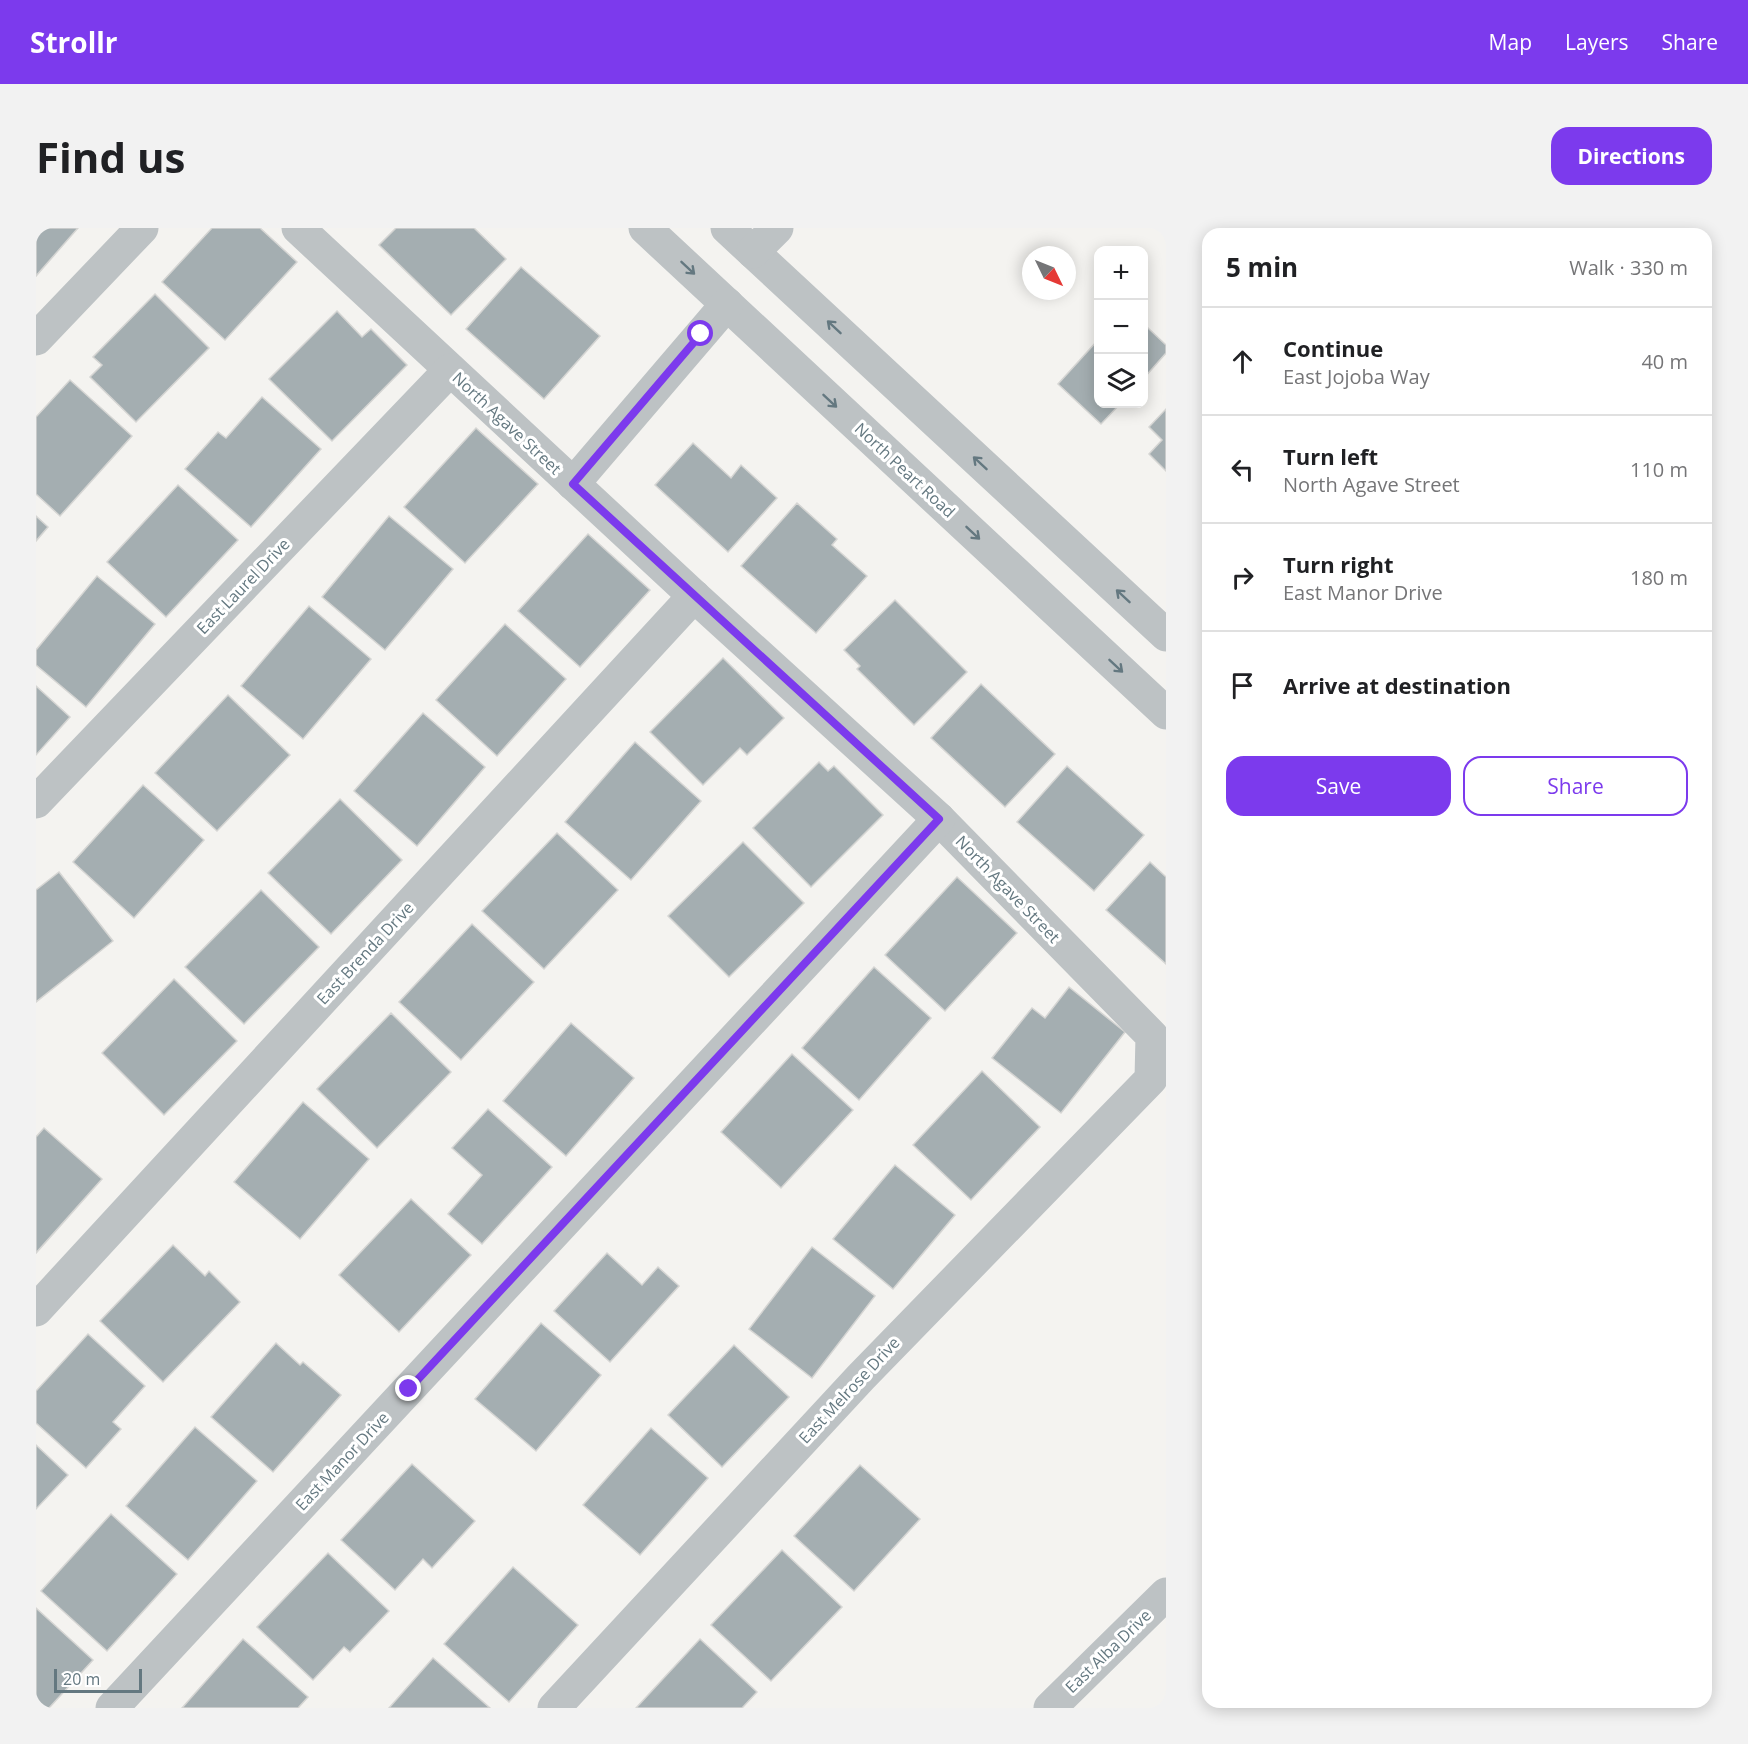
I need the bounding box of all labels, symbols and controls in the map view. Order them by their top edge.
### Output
text: Strollr [30,23,117,61]
text: Map [1489,28,1532,56]
text: Layers [1565,28,1629,56]
text: Share [1662,28,1718,56]
button: Directions [1551,127,1712,185]
text: Find us [36,128,185,185]
north arrow [1022,246,1076,300]
map controls [1094,246,1148,408]
button: + [1094,246,1148,300]
text: 5 min [1226,249,1298,285]
text: Walk · 330 m [1569,254,1688,281]
one-way arrow [680,261,695,275]
button: − [1094,300,1148,354]
route start [687,320,713,346]
one-way arrow [827,321,842,335]
text: Continue [1283,333,1383,363]
icon: ahead [1226,345,1259,378]
text: 40 m [1641,348,1688,375]
button: layers [1094,354,1148,408]
text: East Jojoba Way [1283,363,1430,390]
street label: North Agave Street [448,367,566,479]
one-way arrow [823,394,838,408]
street label: North Peart Road [850,418,960,522]
text: Turn left [1283,441,1378,471]
icon: left [1226,453,1259,486]
one-way arrow [973,456,988,470]
text: 110 m [1630,456,1688,483]
text: North Agave Street [1283,471,1460,498]
one-way arrow [965,526,980,540]
street label: East Laurel Drive [192,533,294,639]
text: Turn right [1283,549,1394,579]
icon: right [1226,561,1259,594]
text: 180 m [1630,564,1688,591]
text: East Manor Drive [1283,579,1443,606]
one-way arrow [1116,589,1131,603]
one-way arrow [1108,659,1123,673]
icon: arrive [1226,669,1259,702]
text: Arrive at destination [1283,670,1511,700]
button: Save [1226,756,1451,816]
button: Share [1463,756,1688,816]
street label: North Agave Street [951,830,1065,948]
street label: East Brenda Drive [312,897,418,1009]
street label: East Melrose Drive [794,1332,904,1448]
route end [395,1375,421,1401]
street label: East Manor Drive [290,1407,394,1515]
street label: East Alba Drive [1060,1604,1156,1698]
scale bar [54,1666,142,1694]
text: 20 m [63,1668,100,1690]

